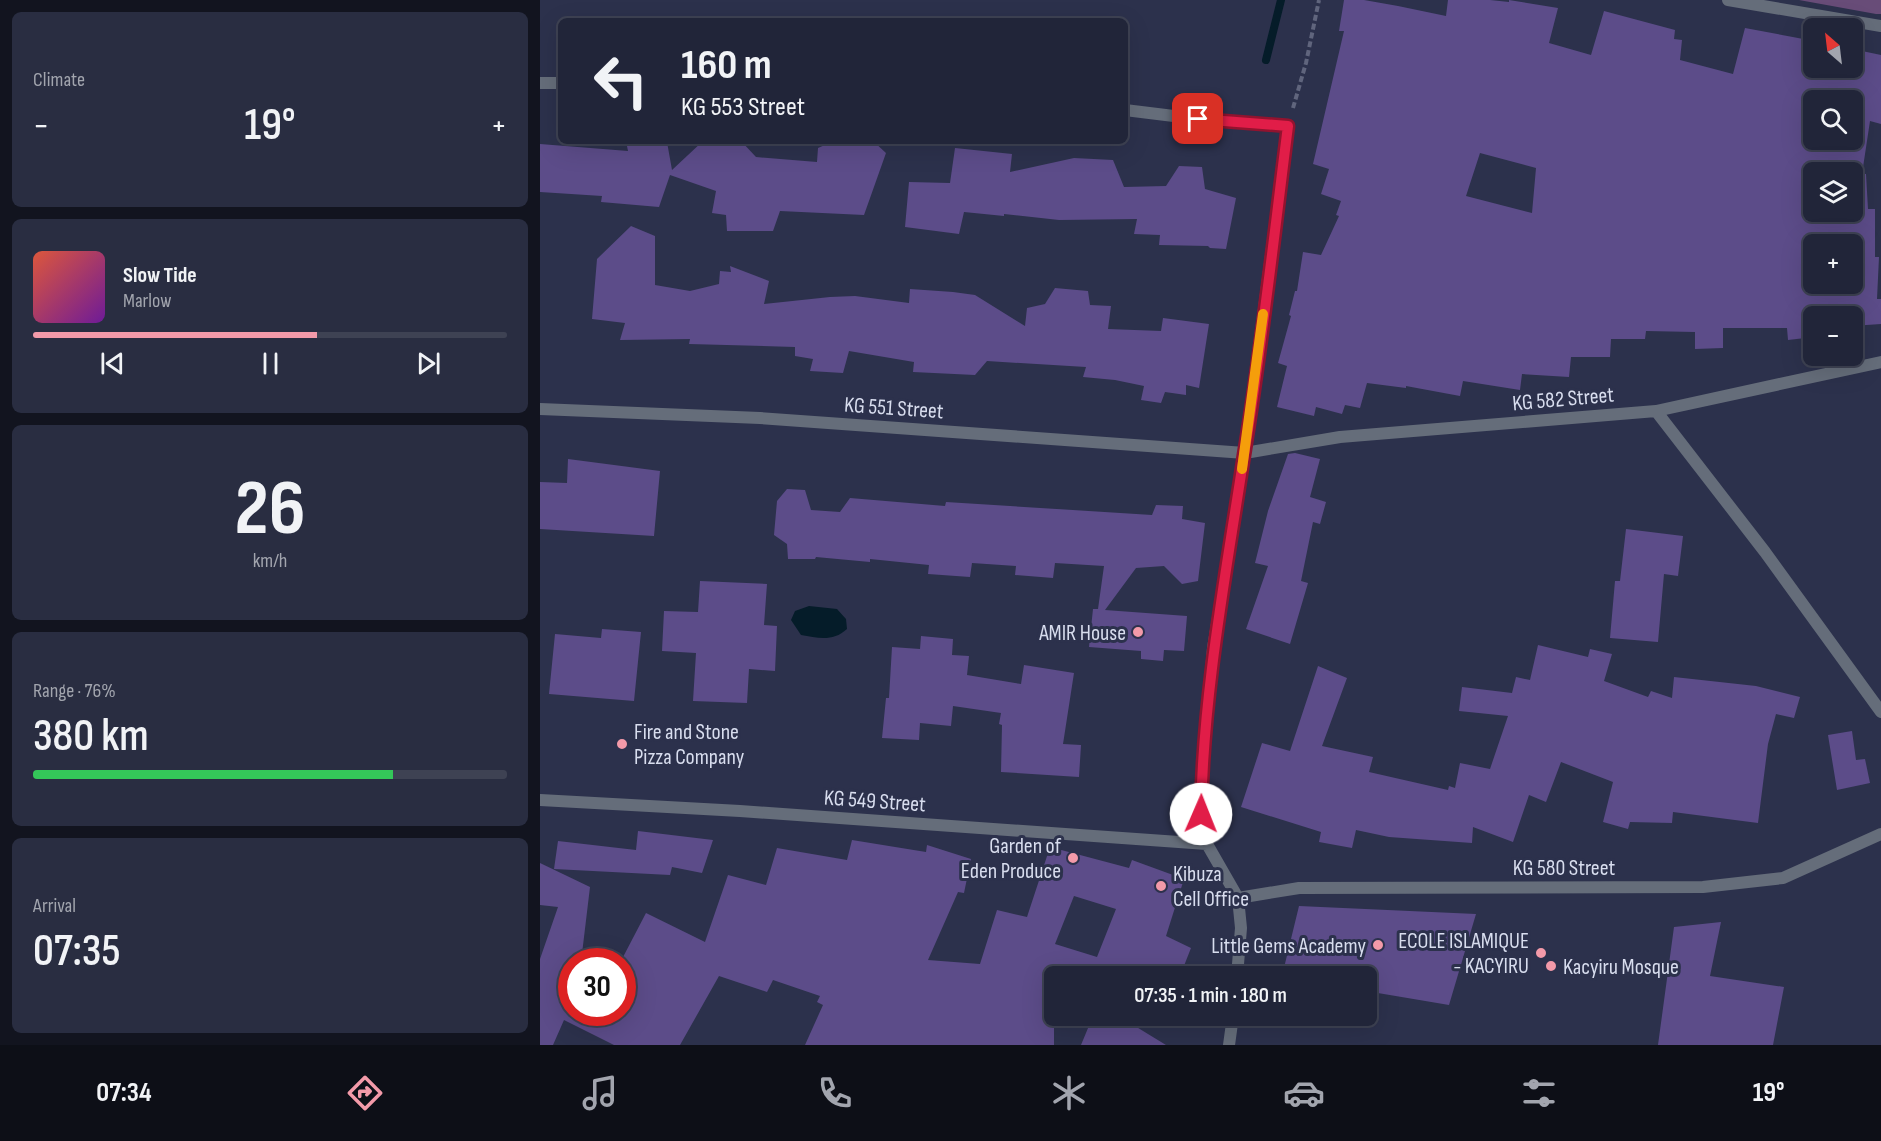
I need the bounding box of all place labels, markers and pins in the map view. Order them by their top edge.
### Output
pin [1172,93,1223,144]
place label: AMIR House [1038,620,1126,647]
marker: AMIR House [1131,625,1145,639]
place label: Fire and Stone Pizza Company [634,719,745,771]
marker: Fire and Stone Pizza Company [615,737,629,751]
place label: Garden of Eden Produce [961,833,1062,885]
marker: Garden of Eden Produce [1066,851,1080,865]
place label: Kibuza Cell Office [1173,861,1249,913]
marker: Kibuza Cell Office [1154,879,1168,893]
place label: ECOLE ISLAMIQUE - KACYIRU [1398,928,1529,980]
place label: Little Gems Academy [1211,933,1367,960]
marker: Little Gems Academy [1371,938,1385,952]
marker: ECOLE ISLAMIQUE - KACYIRU [1534,946,1548,960]
place label: Kacyiru Mosque [1563,954,1679,981]
marker: Kacyiru Mosque [1544,959,1558,973]

